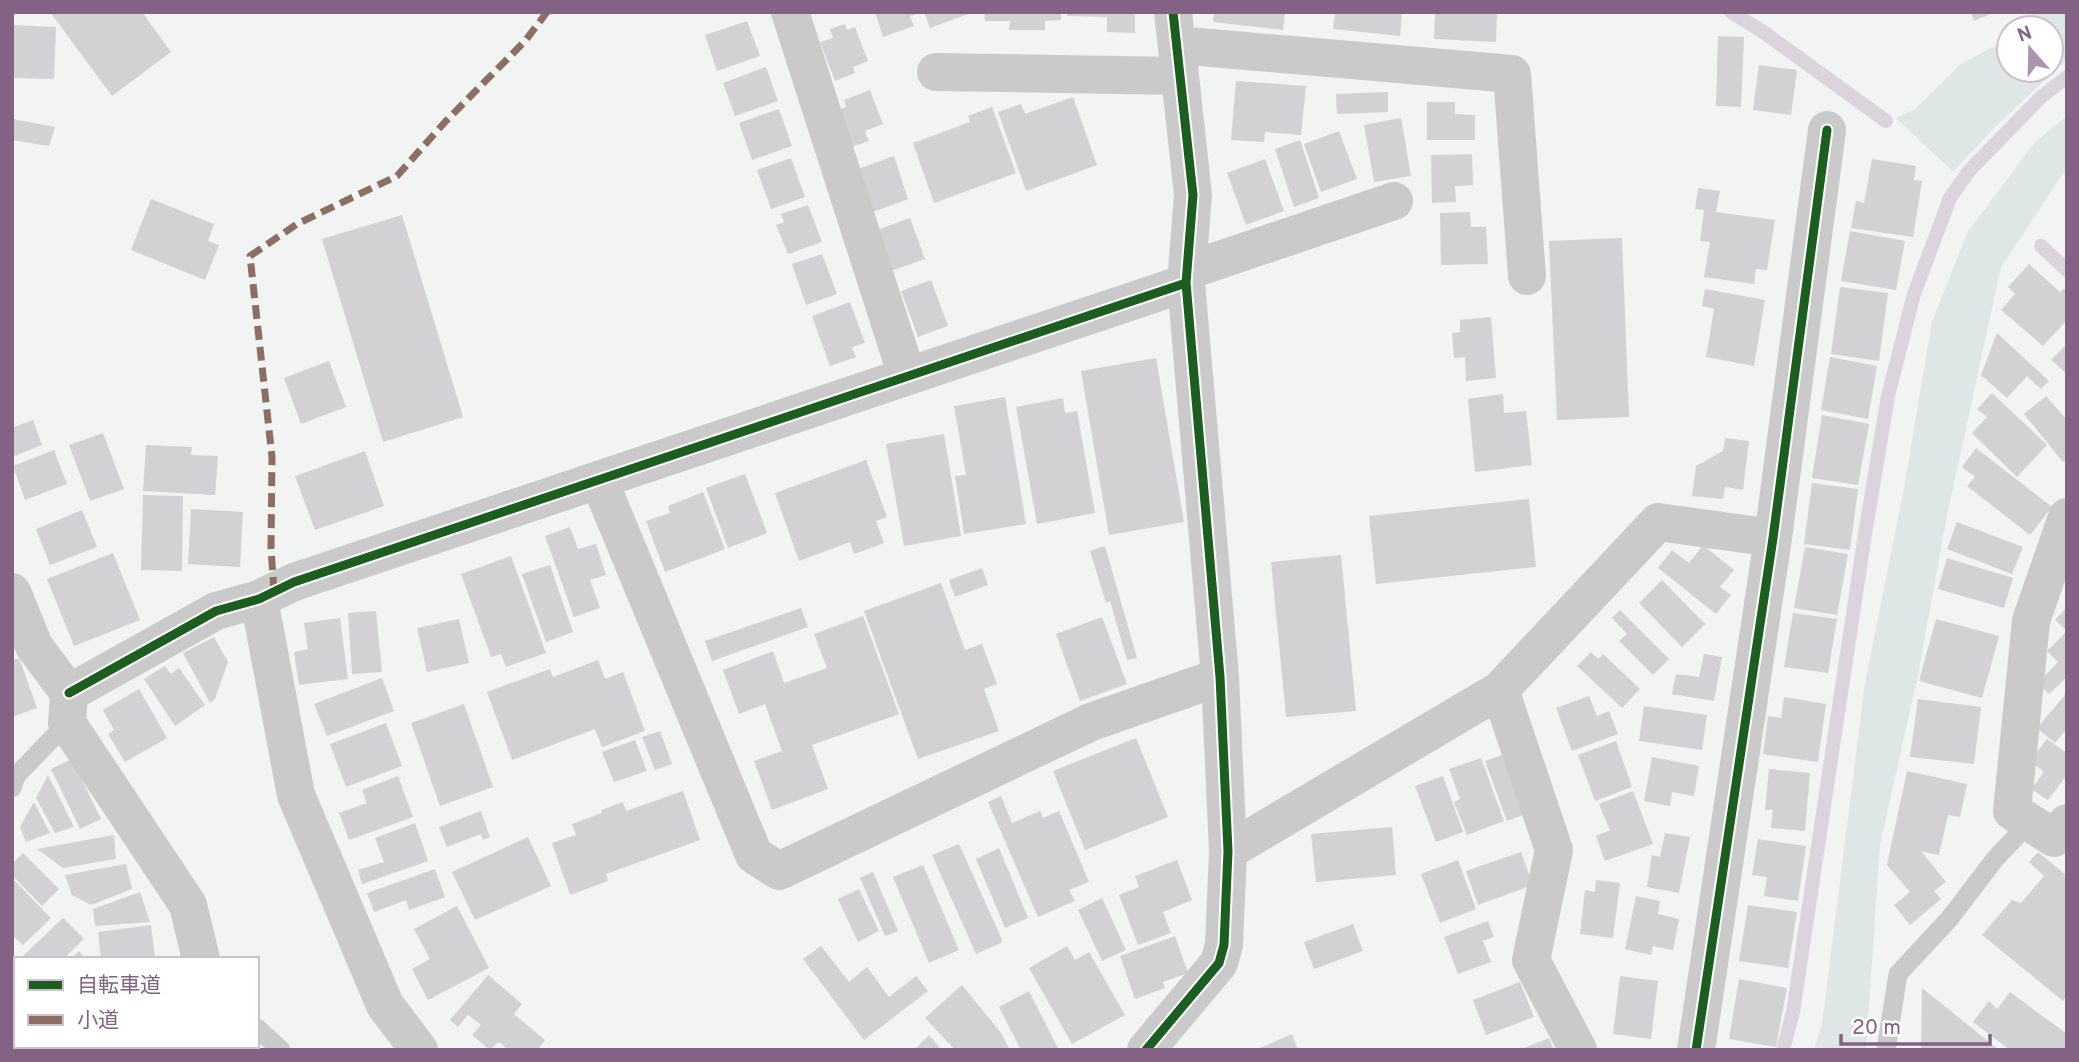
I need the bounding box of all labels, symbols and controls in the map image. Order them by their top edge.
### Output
north arrow [1995,14,2065,84]
text: N [2014,21,2035,49]
legend [14,957,259,1048]
text: 自転車道 [77,973,161,1000]
scale bar [1841,1002,1990,1046]
text: 小道 [77,1008,119,1035]
text: 20 m [1852,1015,1901,1042]

